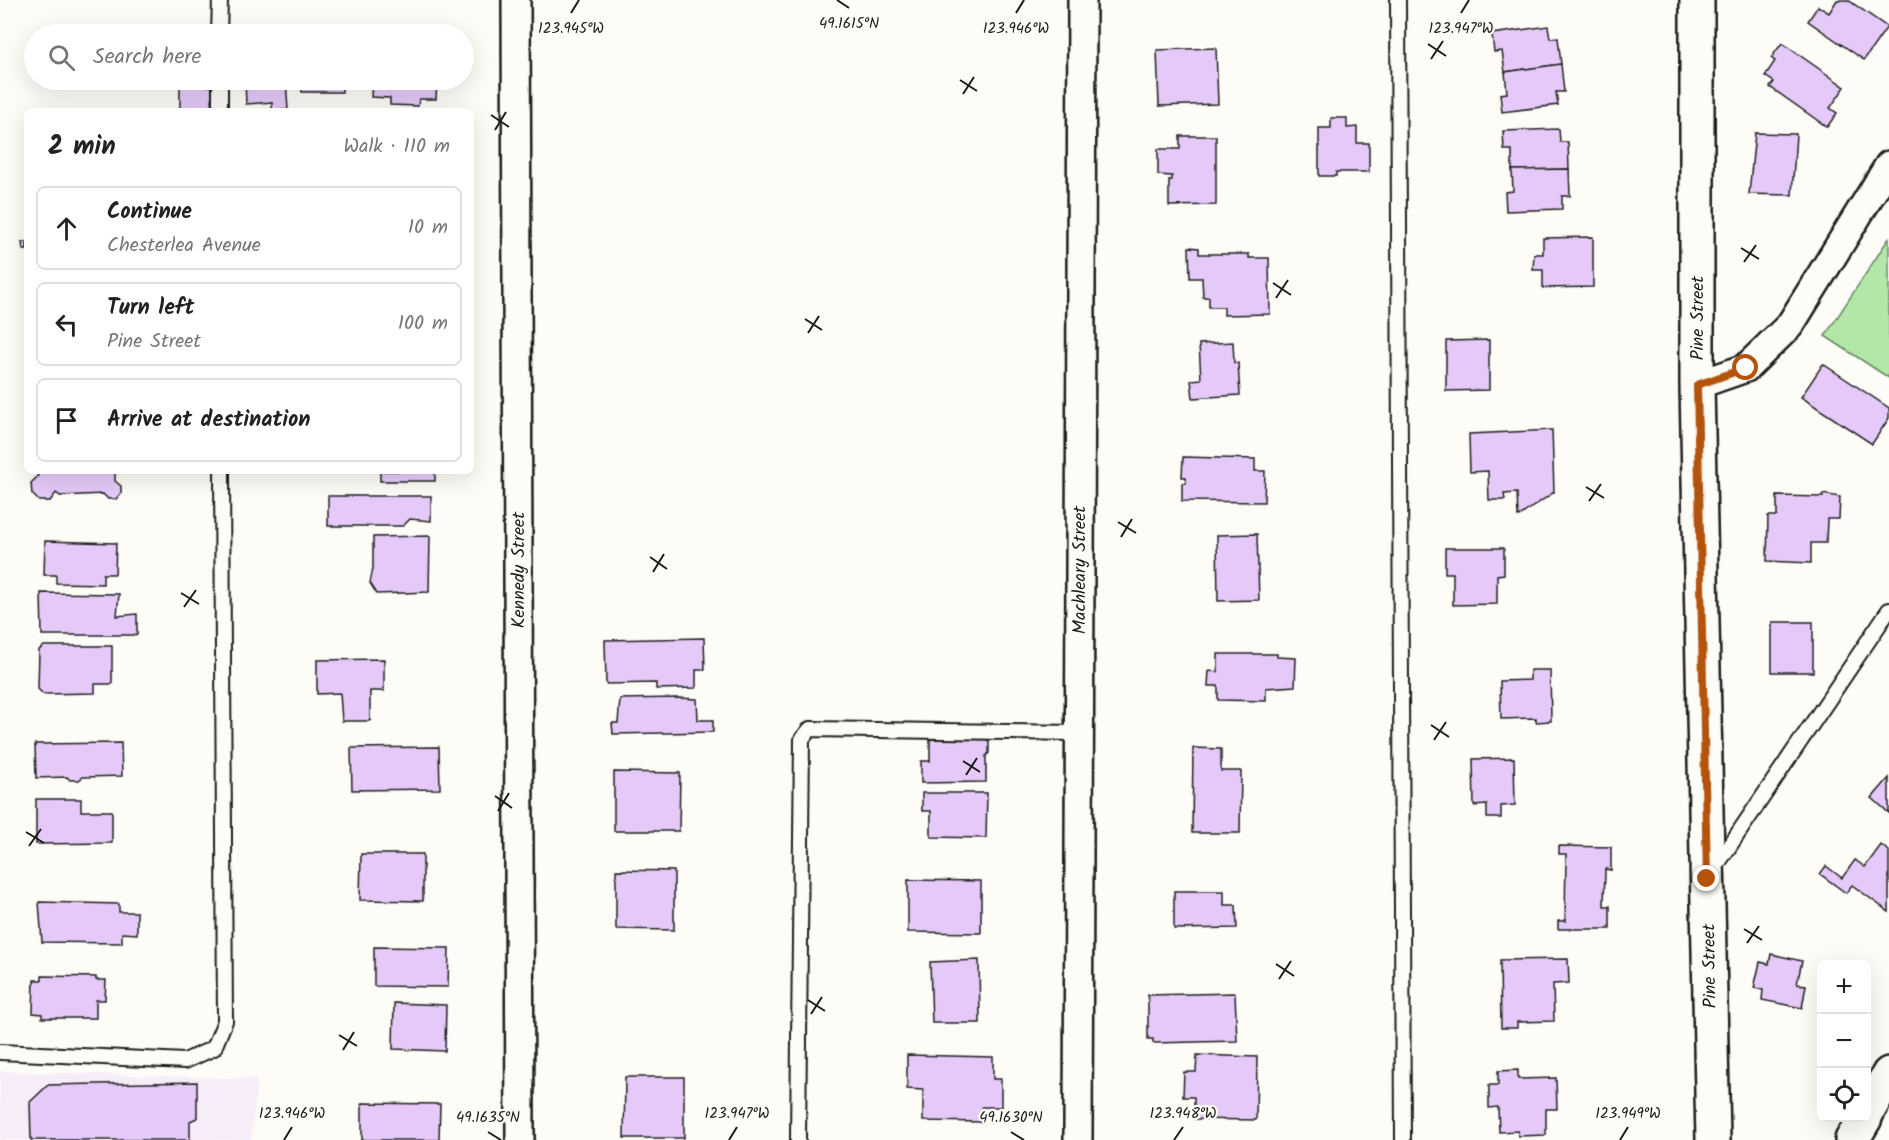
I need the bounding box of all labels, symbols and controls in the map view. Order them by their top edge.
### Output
text: 49.1615°N [819,12,879,36]
text: 123.945°W [538,17,604,41]
text: 123.946°W [983,17,1049,41]
text: 123.947°W [1429,17,1494,41]
search box [24,24,474,90]
text: Search here [93,40,201,75]
icon: search [45,41,78,74]
text: 2 min [48,126,116,168]
text: Walk · 110 m [343,131,450,163]
text: Continue [107,195,192,230]
icon: ahead [50,212,83,245]
text: 10 m [408,212,448,244]
text: Chesterlea Avenue [107,230,261,262]
street label: Pine Street [1684,275,1713,360]
text: Turn left [107,291,194,326]
icon: left [50,308,83,341]
text: 100 m [398,308,448,340]
text: Pine Street [107,326,201,358]
route start [1732,354,1758,380]
text: Arrive at destination [107,403,310,438]
icon: arrive [50,404,83,437]
street label: Machleary Street [1066,505,1095,634]
street label: Kennedy Street [505,511,534,628]
route end [1693,865,1719,891]
street label: Pine Street [1695,922,1726,1009]
map controls [1817,960,1871,1122]
button: + [1817,960,1871,1014]
button: − [1817,1014,1871,1068]
button: locate [1817,1068,1871,1122]
text: 123.946°W [259,1102,325,1126]
text: 123.947°W [705,1102,770,1126]
text: 123.948°W [1150,1102,1217,1126]
text: 123.949°W [1595,1102,1661,1126]
text: 49.1635°N [456,1106,520,1130]
text: 49.1630°N [979,1106,1043,1130]

